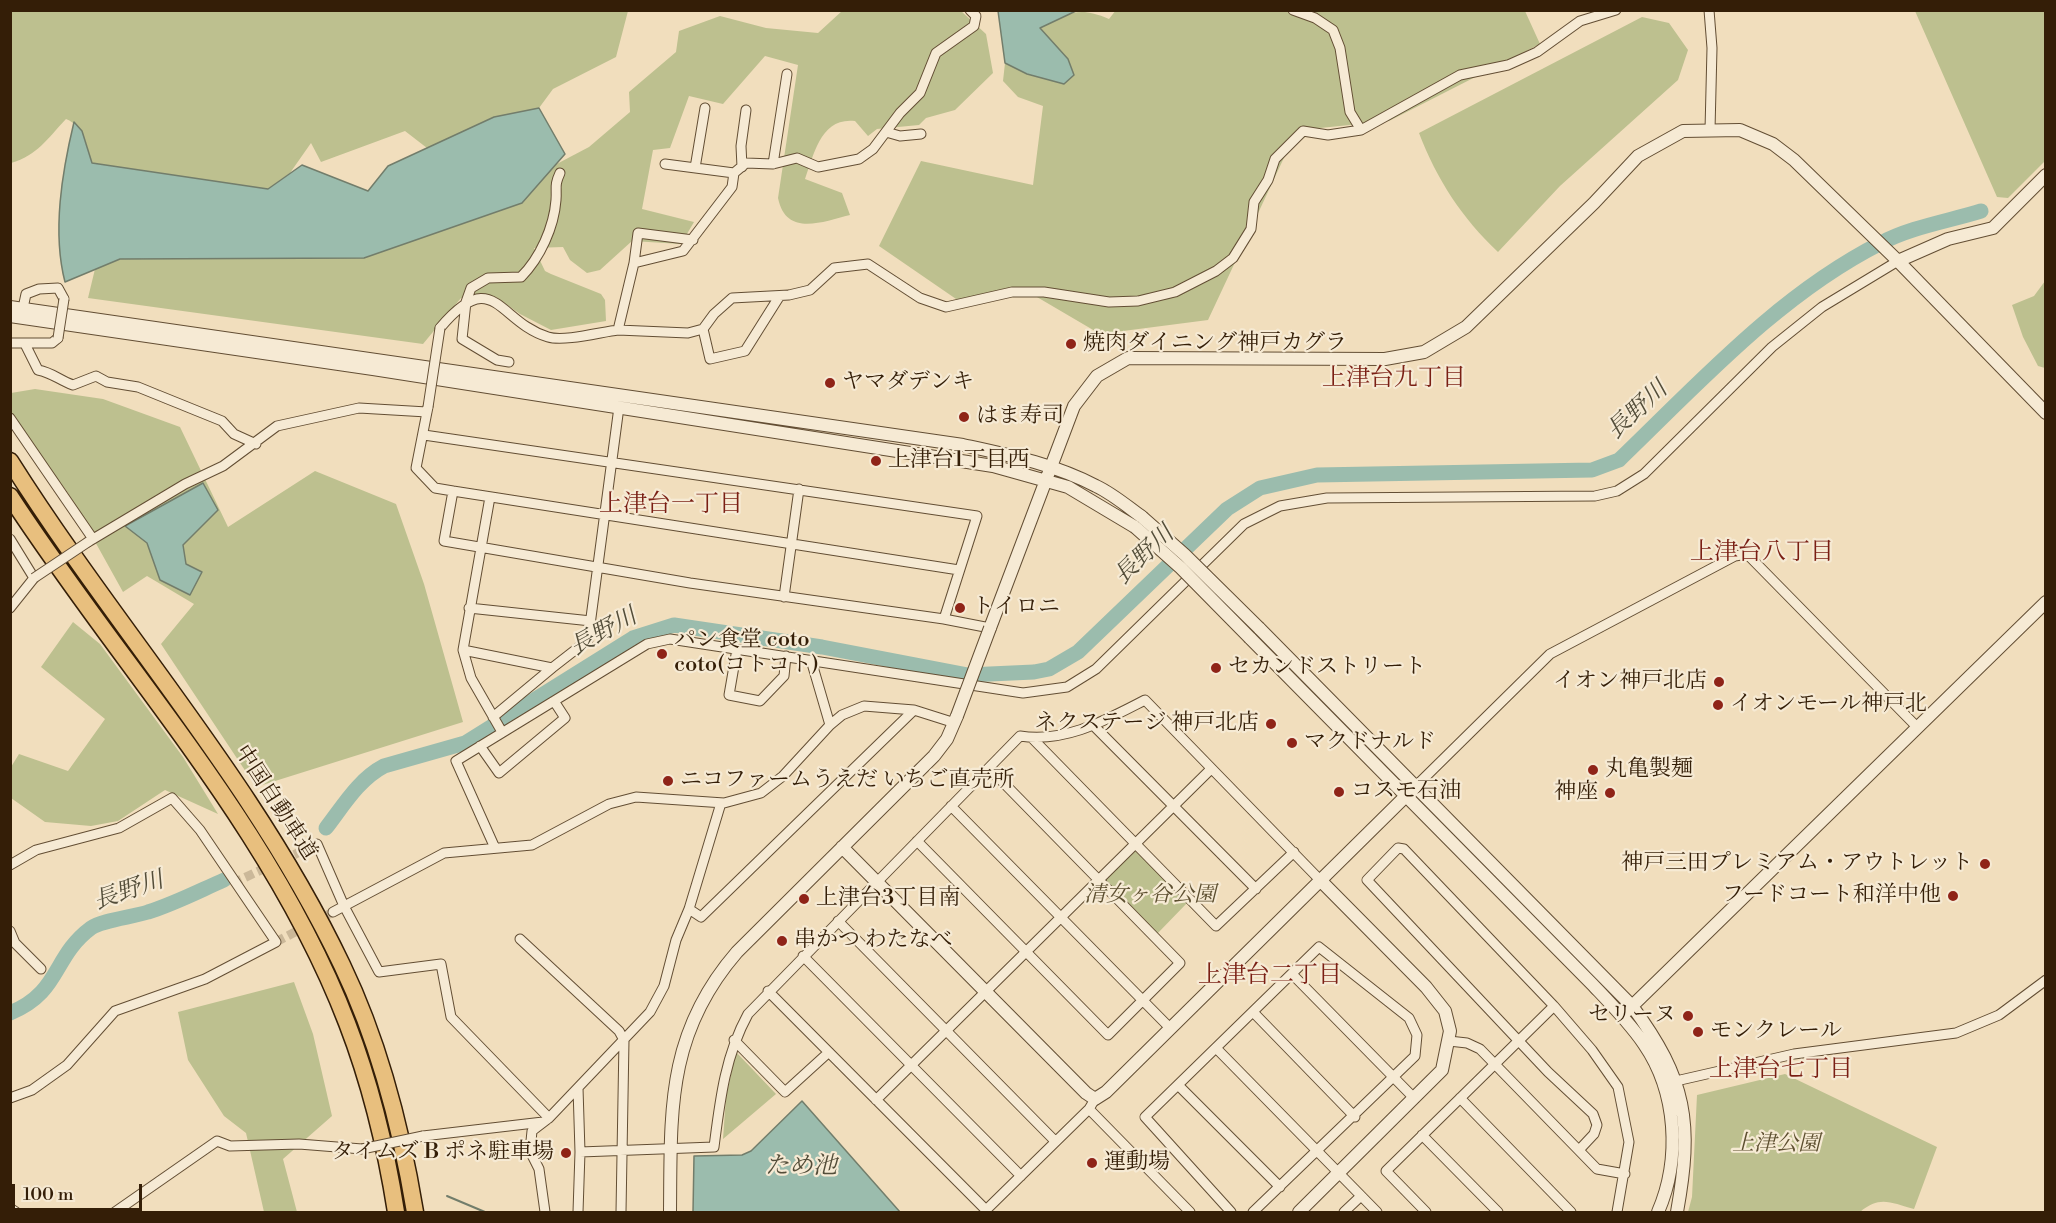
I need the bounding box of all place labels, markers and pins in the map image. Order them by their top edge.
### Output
place label: 焼肉ダイニング神戸カグラ [1083,331,1347,357]
marker: 焼肉ダイニング神戸カグラ [1064,337,1078,351]
place label: ヤマダデンキ [842,370,974,396]
marker: ヤマダデンキ [823,376,837,390]
place label: はま寿司 [976,404,1064,430]
marker: はま寿司 [957,410,971,424]
place label: 上津台1丁目西 [888,448,1029,474]
marker: 上津台1丁目西 [869,454,883,468]
place label: トイロニ [972,595,1060,621]
marker: トイロニ [953,601,967,615]
place label: パン食堂 coto coto(コトコト) [674,628,819,680]
marker: パン食堂 coto coto(コトコト) [655,647,669,661]
place label: セカンドストリート [1228,655,1426,681]
marker: セカンドストリート [1209,661,1223,675]
place label: イオン神戸北店 [1553,669,1707,695]
marker: イオン神戸北店 [1712,675,1726,689]
place label: イオンモール神戸北 [1730,692,1927,718]
marker: イオンモール神戸北 [1711,698,1725,712]
place label: ネクステージ 神戸北店 [1034,711,1259,737]
marker: ネクステージ 神戸北店 [1264,717,1278,731]
place label: マクドナルド [1304,730,1436,756]
marker: マクドナルド [1285,736,1299,750]
place label: 丸亀製麺 [1605,757,1693,783]
marker: 丸亀製麺 [1586,763,1600,777]
place label: ニコファームうえだ いちご直売所 [680,768,1015,794]
marker: ニコファームうえだ いちご直売所 [661,774,675,788]
place label: コスモ石油 [1351,779,1461,805]
place label: 神座 [1554,780,1598,806]
marker: コスモ石油 [1332,785,1346,799]
marker: 神座 [1603,786,1617,800]
place label: 神戸三田プレミアム・アウトレット [1621,851,1973,877]
marker: 神戸三田プレミアム・アウトレット [1978,857,1992,871]
place label: フードコート和洋中他 [1722,883,1941,909]
place label: 上津台3丁目南 [816,886,960,912]
marker: フードコート和洋中他 [1946,889,1960,903]
marker: 上津台3丁目南 [797,892,811,906]
place label: 串かつ わたなべ [794,928,953,954]
marker: 串かつ わたなべ [775,934,789,948]
place label: セリーヌ [1588,1003,1676,1029]
marker: セリーヌ [1681,1009,1695,1023]
place label: モンクレール [1710,1019,1842,1045]
marker: モンクレール [1691,1025,1705,1039]
place label: タイムズ B ポネ駐車場 [331,1140,554,1166]
marker: タイムズ B ポネ駐車場 [559,1146,573,1160]
place label: 運動場 [1104,1150,1170,1176]
marker: 運動場 [1085,1156,1099,1170]

